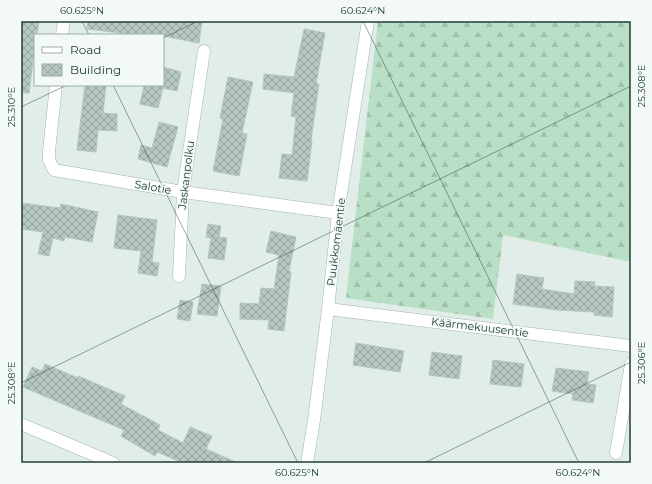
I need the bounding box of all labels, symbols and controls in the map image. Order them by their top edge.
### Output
text: 60.625°N [60,4,104,17]
text: 60.624°N [341,4,385,17]
legend [34,34,164,86]
text: Road [70,42,101,57]
text: Building [70,62,121,77]
text: 25.308°E [635,64,648,108]
text: 25.310°E [5,87,18,127]
street label: Jaskanpolku [175,140,197,211]
street label: Salotie [133,177,173,197]
street label: Puukkomäentie [324,197,348,287]
street label: Käärmekuusentie [430,314,530,340]
text: 25.306°E [635,341,648,384]
text: 25.308°E [5,361,18,405]
text: 60.625°N [275,466,319,479]
text: 60.624°N [556,466,600,479]

